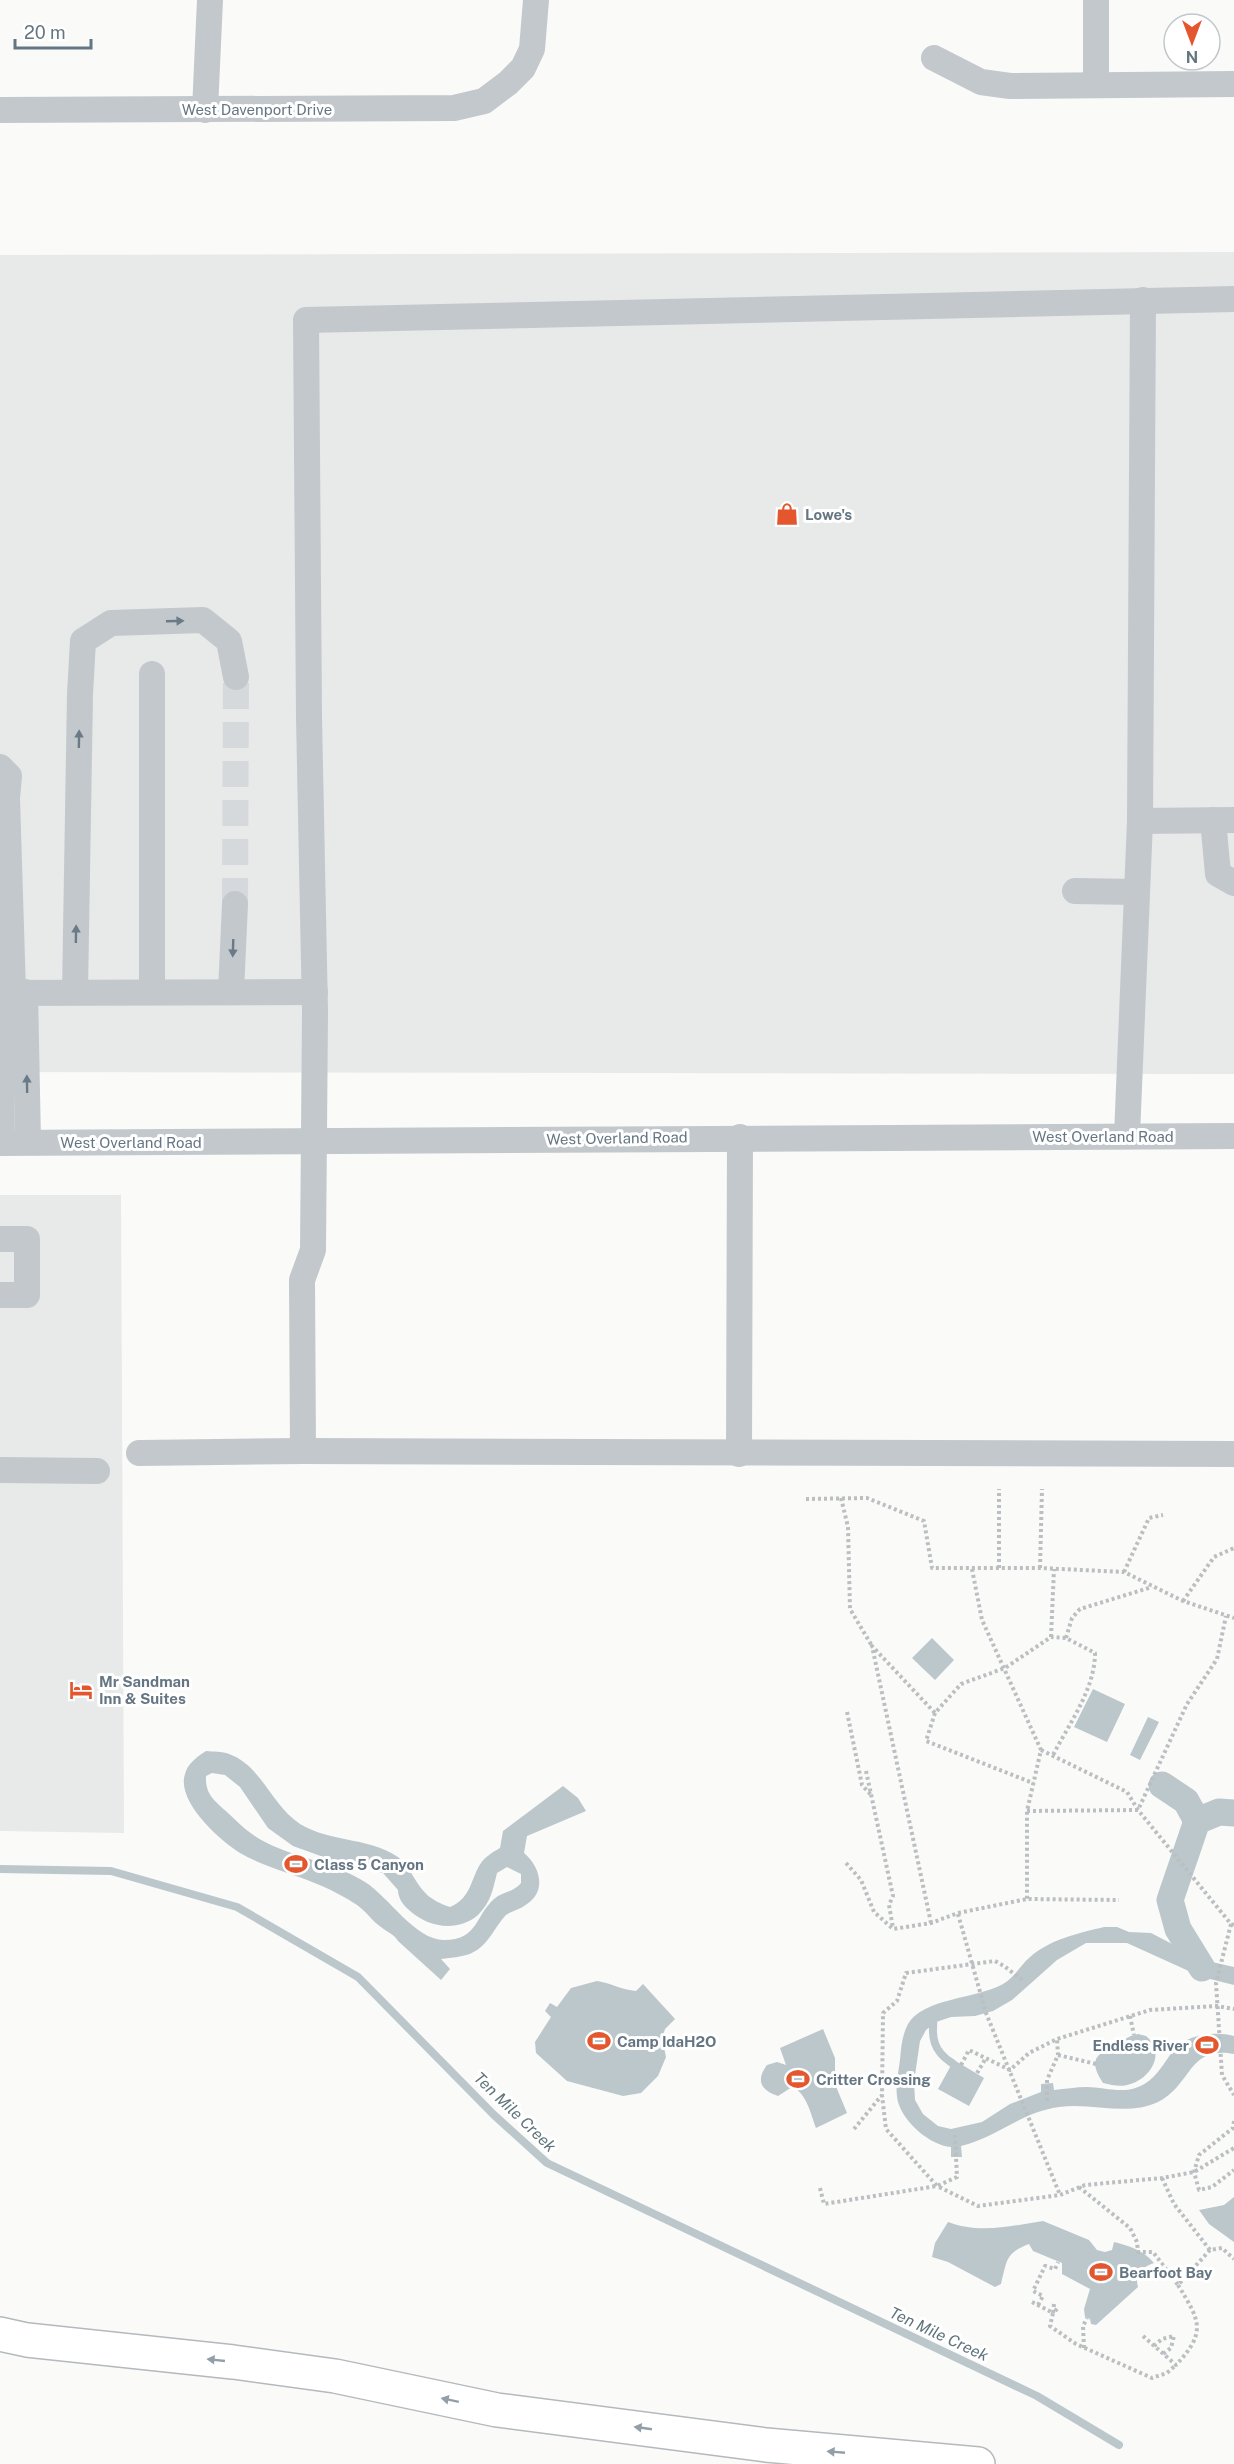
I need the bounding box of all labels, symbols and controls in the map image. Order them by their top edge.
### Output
scale bar [15,12,92,50]
north arrow [1162,12,1222,72]
text: 20 m [24,22,66,43]
text: N [1186,47,1198,66]
street label: West Davenport Drive [182,101,332,118]
shop icon: Lowe's [774,501,800,527]
place label: Lowe's [805,506,852,523]
one-way arrow [166,616,185,626]
one-way arrow [74,729,84,748]
one-way arrow [71,924,81,943]
one-way arrow [229,939,238,958]
one-way arrow [22,1074,32,1093]
street label: West Overland Road [546,1128,688,1148]
street label: West Overland Road [1032,1128,1174,1145]
street label: West Overland Road [60,1134,202,1151]
place label: Mr Sandman Inn & Suites [99,1673,190,1707]
hotel icon: Mr Sandman Inn & Suites [68,1677,94,1703]
sports icon: Class 5 Canyon [283,1851,309,1877]
place label: Class 5 Canyon [314,1856,424,1873]
sports icon: Camp IdaH2O [586,2028,612,2054]
sports icon: Endless River [1194,2032,1220,2058]
place label: Camp IdaH2O [617,2033,716,2050]
place label: Endless River [1093,2037,1189,2054]
sports icon: Critter Crossing [785,2066,811,2092]
water label: Ten Mile Creek [470,2068,560,2156]
place label: Critter Crossing [816,2071,931,2088]
sports icon: Bearfoot Bay [1088,2259,1114,2285]
place label: Bearfoot Bay [1119,2264,1213,2281]
water label: Ten Mile Creek [887,2303,992,2365]
one-way arrow [207,2355,226,2365]
one-way arrow [440,2395,459,2404]
one-way arrow [633,2423,652,2432]
one-way arrow [827,2447,846,2457]

